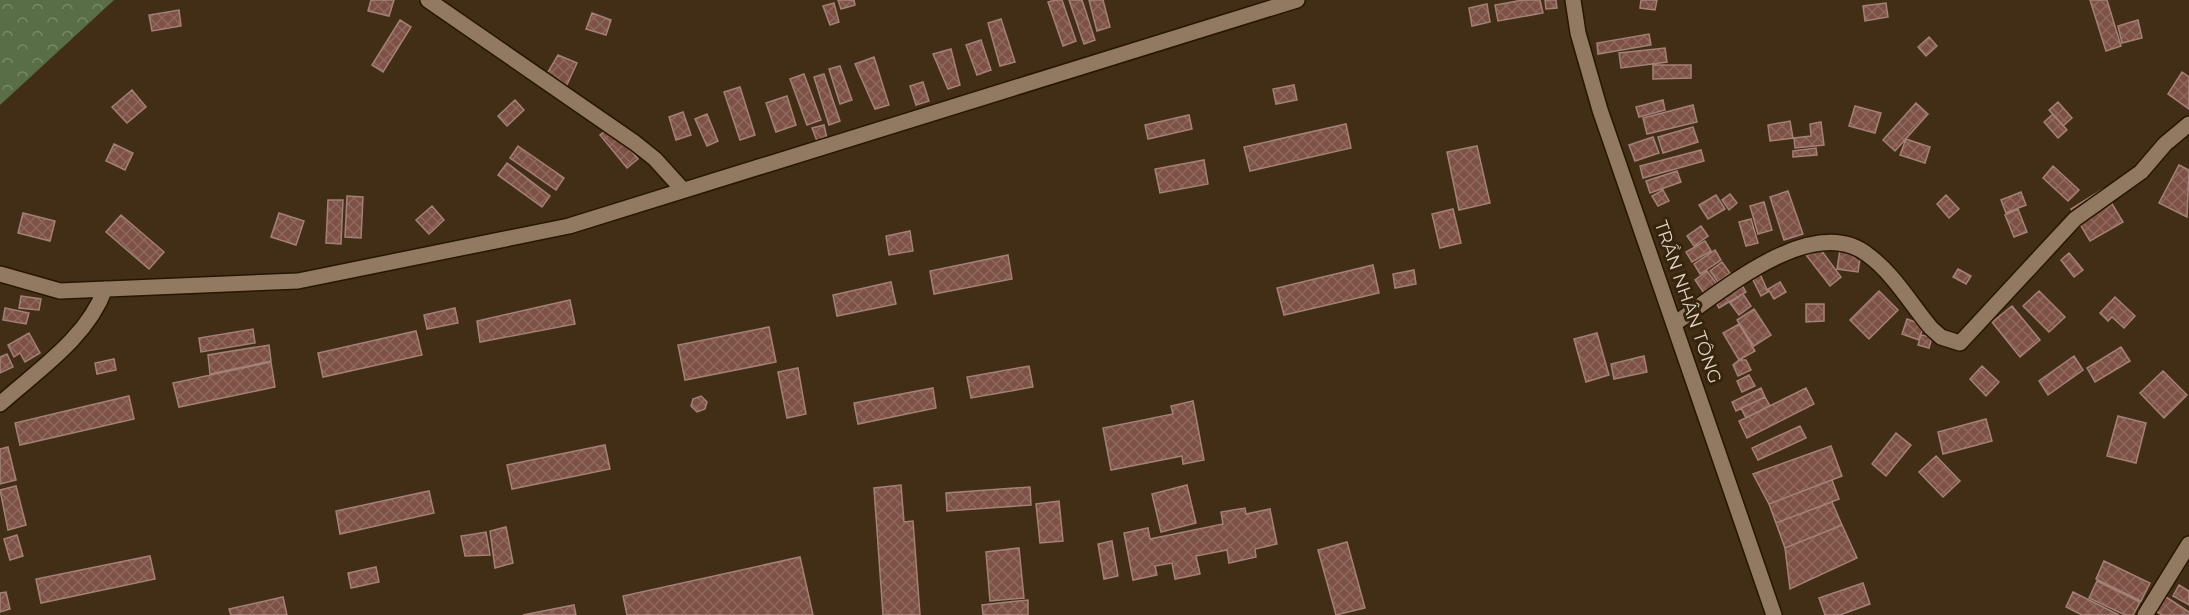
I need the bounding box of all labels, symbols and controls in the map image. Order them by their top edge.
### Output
street label: TRẦN NHÂN TÔNG [1650,217,1727,386]

